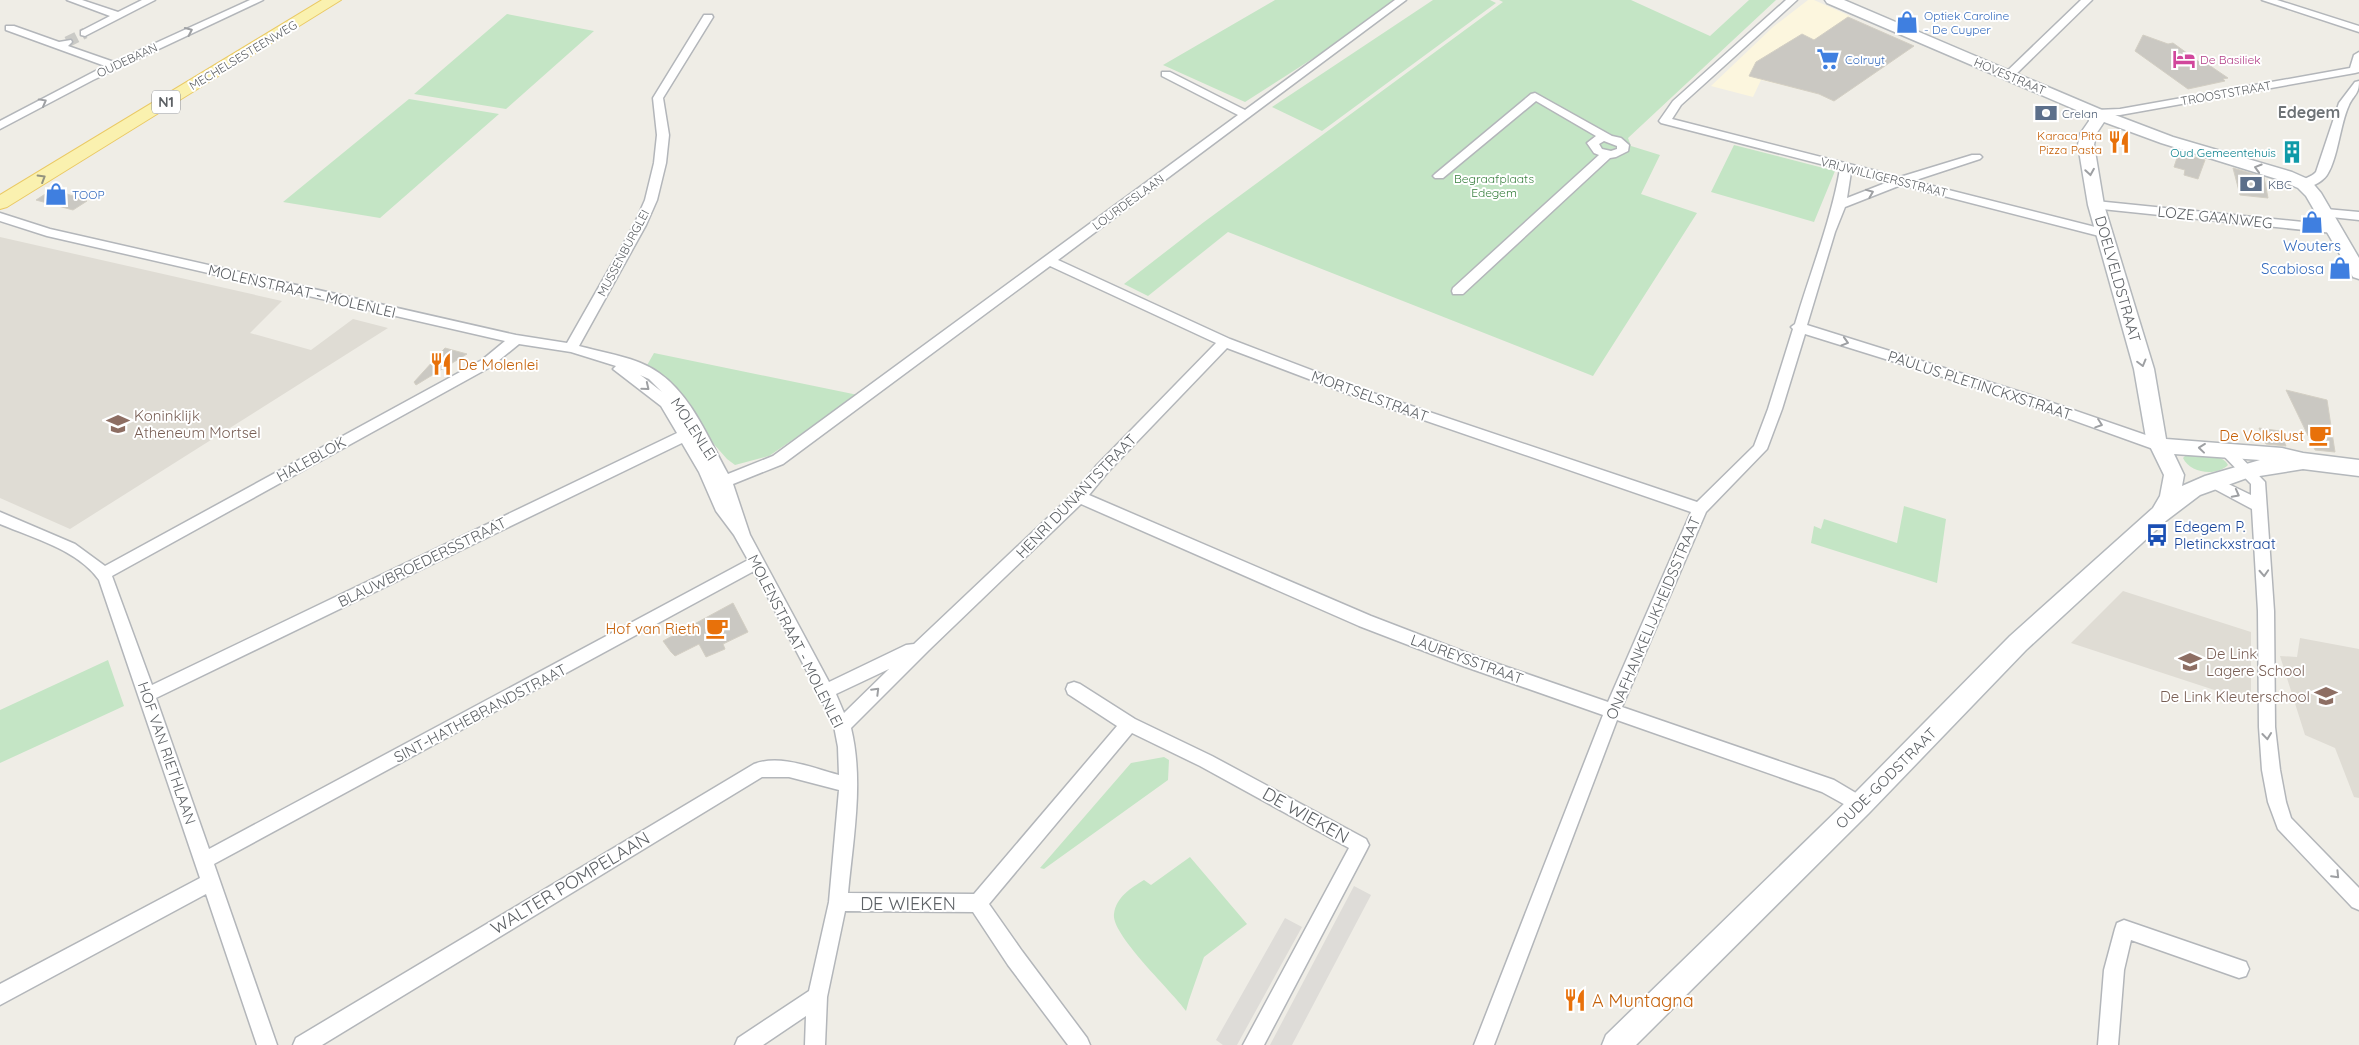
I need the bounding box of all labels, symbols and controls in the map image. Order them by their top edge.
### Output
place label: Optiek Caroline - De Cuyper [1924,8,2010,37]
shop icon: Optiek Caroline - De Cuyper [1894,9,1920,35]
street label: MECHELSESTEENWEG [186,17,300,93]
one-way arrow [184,27,193,38]
street label: OUDEBAAN [94,39,160,81]
supermarket icon: Colruyt [1815,46,1841,72]
hotel icon: De Basiliek [2171,46,2197,72]
place label: Colruyt [1845,52,1885,67]
place label: De Basiliek [2200,52,2261,67]
street label: HOVESTRAAT [1972,54,2048,98]
street label: TROOSTSTRAAT [2180,78,2272,108]
road number: N1 [152,90,180,114]
one-way arrow [37,98,46,108]
bank icon: Crelan [2033,100,2059,126]
district label: Edegem [2278,102,2340,122]
place label: Crelan [2062,106,2098,121]
place label: Karaca Pita Pizza Pasta [2037,128,2102,157]
restaurant icon: Karaca Pita Pizza Pasta [2106,129,2132,155]
building icon: Oud Gemeentehuis [2279,139,2305,165]
place label: Oud Gemeentehuis [2170,145,2276,160]
street label: VRIJWILLIGERSSTRAAT [1819,154,1949,200]
one-way arrow [2254,163,2263,173]
one-way arrow [2085,168,2095,177]
street label: LOURDESLAAN [1089,171,1167,233]
park label: Begraafplaats Edegem [1454,171,1534,200]
bank icon: KBC [2238,171,2264,197]
one-way arrow [36,175,45,184]
place label: KBC [2268,177,2292,192]
shop icon: TOOP [43,181,69,207]
place label: TOOP [72,187,105,202]
one-way arrow [1865,189,1874,199]
street label: LOZE GAANWEG [2157,202,2273,232]
street label: MUSSENBURGLEI [594,207,652,299]
shop icon: Wouters [2299,209,2325,235]
street label: DOELVELDSTRAAT [2091,214,2145,344]
place label: Wouters [2283,236,2341,255]
shop icon: Scabiosa [2327,255,2353,281]
place label: Scabiosa [2261,259,2324,278]
street label: MOLENSTRAAT - MOLENLEI [206,260,398,322]
one-way arrow [1840,336,1849,346]
street label: PAULUS PLETINCKXSTRAAT [1885,346,2075,424]
restaurant icon: De Molenlei [428,351,454,377]
place label: De Molenlei [458,355,538,374]
one-way arrow [2137,358,2147,366]
street label: MORTSELSTRAAT [1309,366,1431,426]
one-way arrow [641,381,650,390]
street label: MOLENLEI [667,394,721,464]
place label: Koninklijk Atheneum Mortsel [134,406,261,442]
school or university icon: Koninklijk Atheneum Mortsel [105,411,131,437]
one-way arrow [2095,418,2103,428]
cafe icon: De Volkslust [2307,422,2333,448]
place label: De Volkslust [2219,426,2304,445]
street label: HENRI DUNANTSTRAAT [1012,430,1140,562]
street label: HALEBLOK [273,432,349,486]
one-way arrow [2198,443,2206,454]
one-way arrow [2231,488,2240,498]
street label: BLAUWBROEDERSSTRAAT [335,513,509,611]
street label: ONAFHANKELIJKHEIDSSTRAAT [1602,514,1704,722]
place label: Edegem P. Pletinckxstraat [2174,517,2276,553]
bus stop icon: Edegem P. Pletinckxstraat [2144,522,2170,548]
street label: MOLENSTRAAT - MOLENLEI [744,551,848,731]
one-way arrow [2259,570,2270,578]
cafe icon: Hof van Rieth [704,615,730,641]
place label: Hof van Rieth [606,619,700,638]
street label: LAUREYSSTRAAT [1408,630,1526,688]
place label: De Link Lagere School [2206,644,2305,680]
school or university icon: De Link Lagere School [2177,649,2203,675]
street label: SINT-HATHEBRANDSTRAAT [390,659,570,767]
street label: HOF VAN RIETHLAAN [134,679,200,827]
school or university icon: De Link Kleuterschool [2313,683,2339,709]
place label: De Link Kleuterschool [2160,687,2310,706]
one-way arrow [870,688,879,697]
street label: OUDE-GODSTRAAT [1831,723,1941,833]
one-way arrow [2262,732,2273,740]
street label: DE WIEKEN [1259,782,1353,848]
street label: WALTER POMPELAAN [486,826,654,940]
one-way arrow [2330,869,2339,878]
street label: DE WIEKEN [860,892,956,915]
restaurant icon: A Muntagna [1562,987,1588,1013]
place label: A Muntagna [1592,989,1694,1012]

